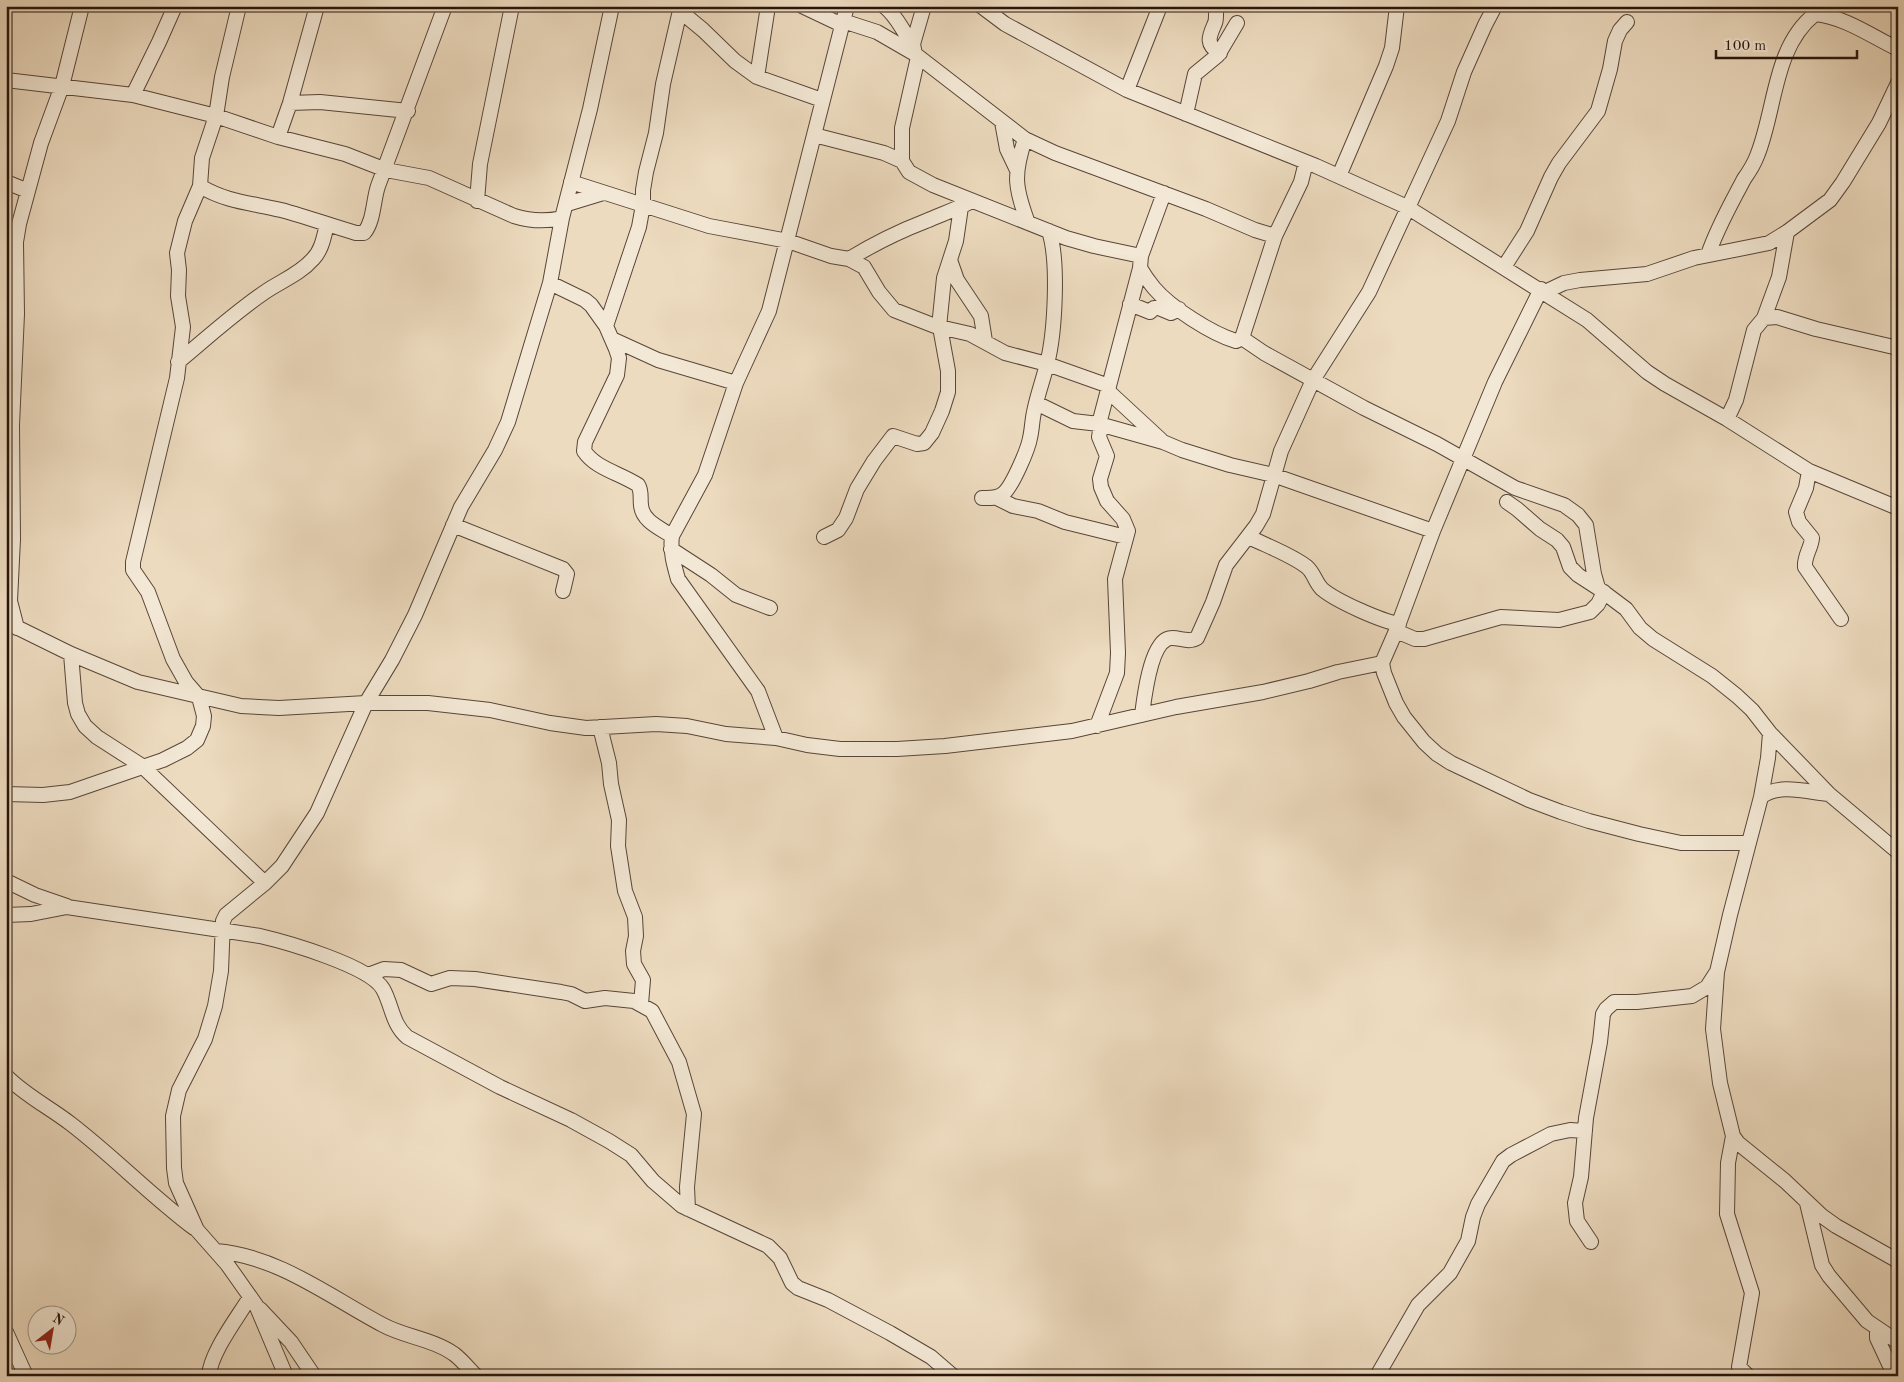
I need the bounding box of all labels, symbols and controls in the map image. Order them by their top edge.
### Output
scale bar [1716,28,1858,60]
text: 100 m [1724,39,1766,54]
north arrow [28,1304,78,1354]
text: N [50,1311,67,1329]

